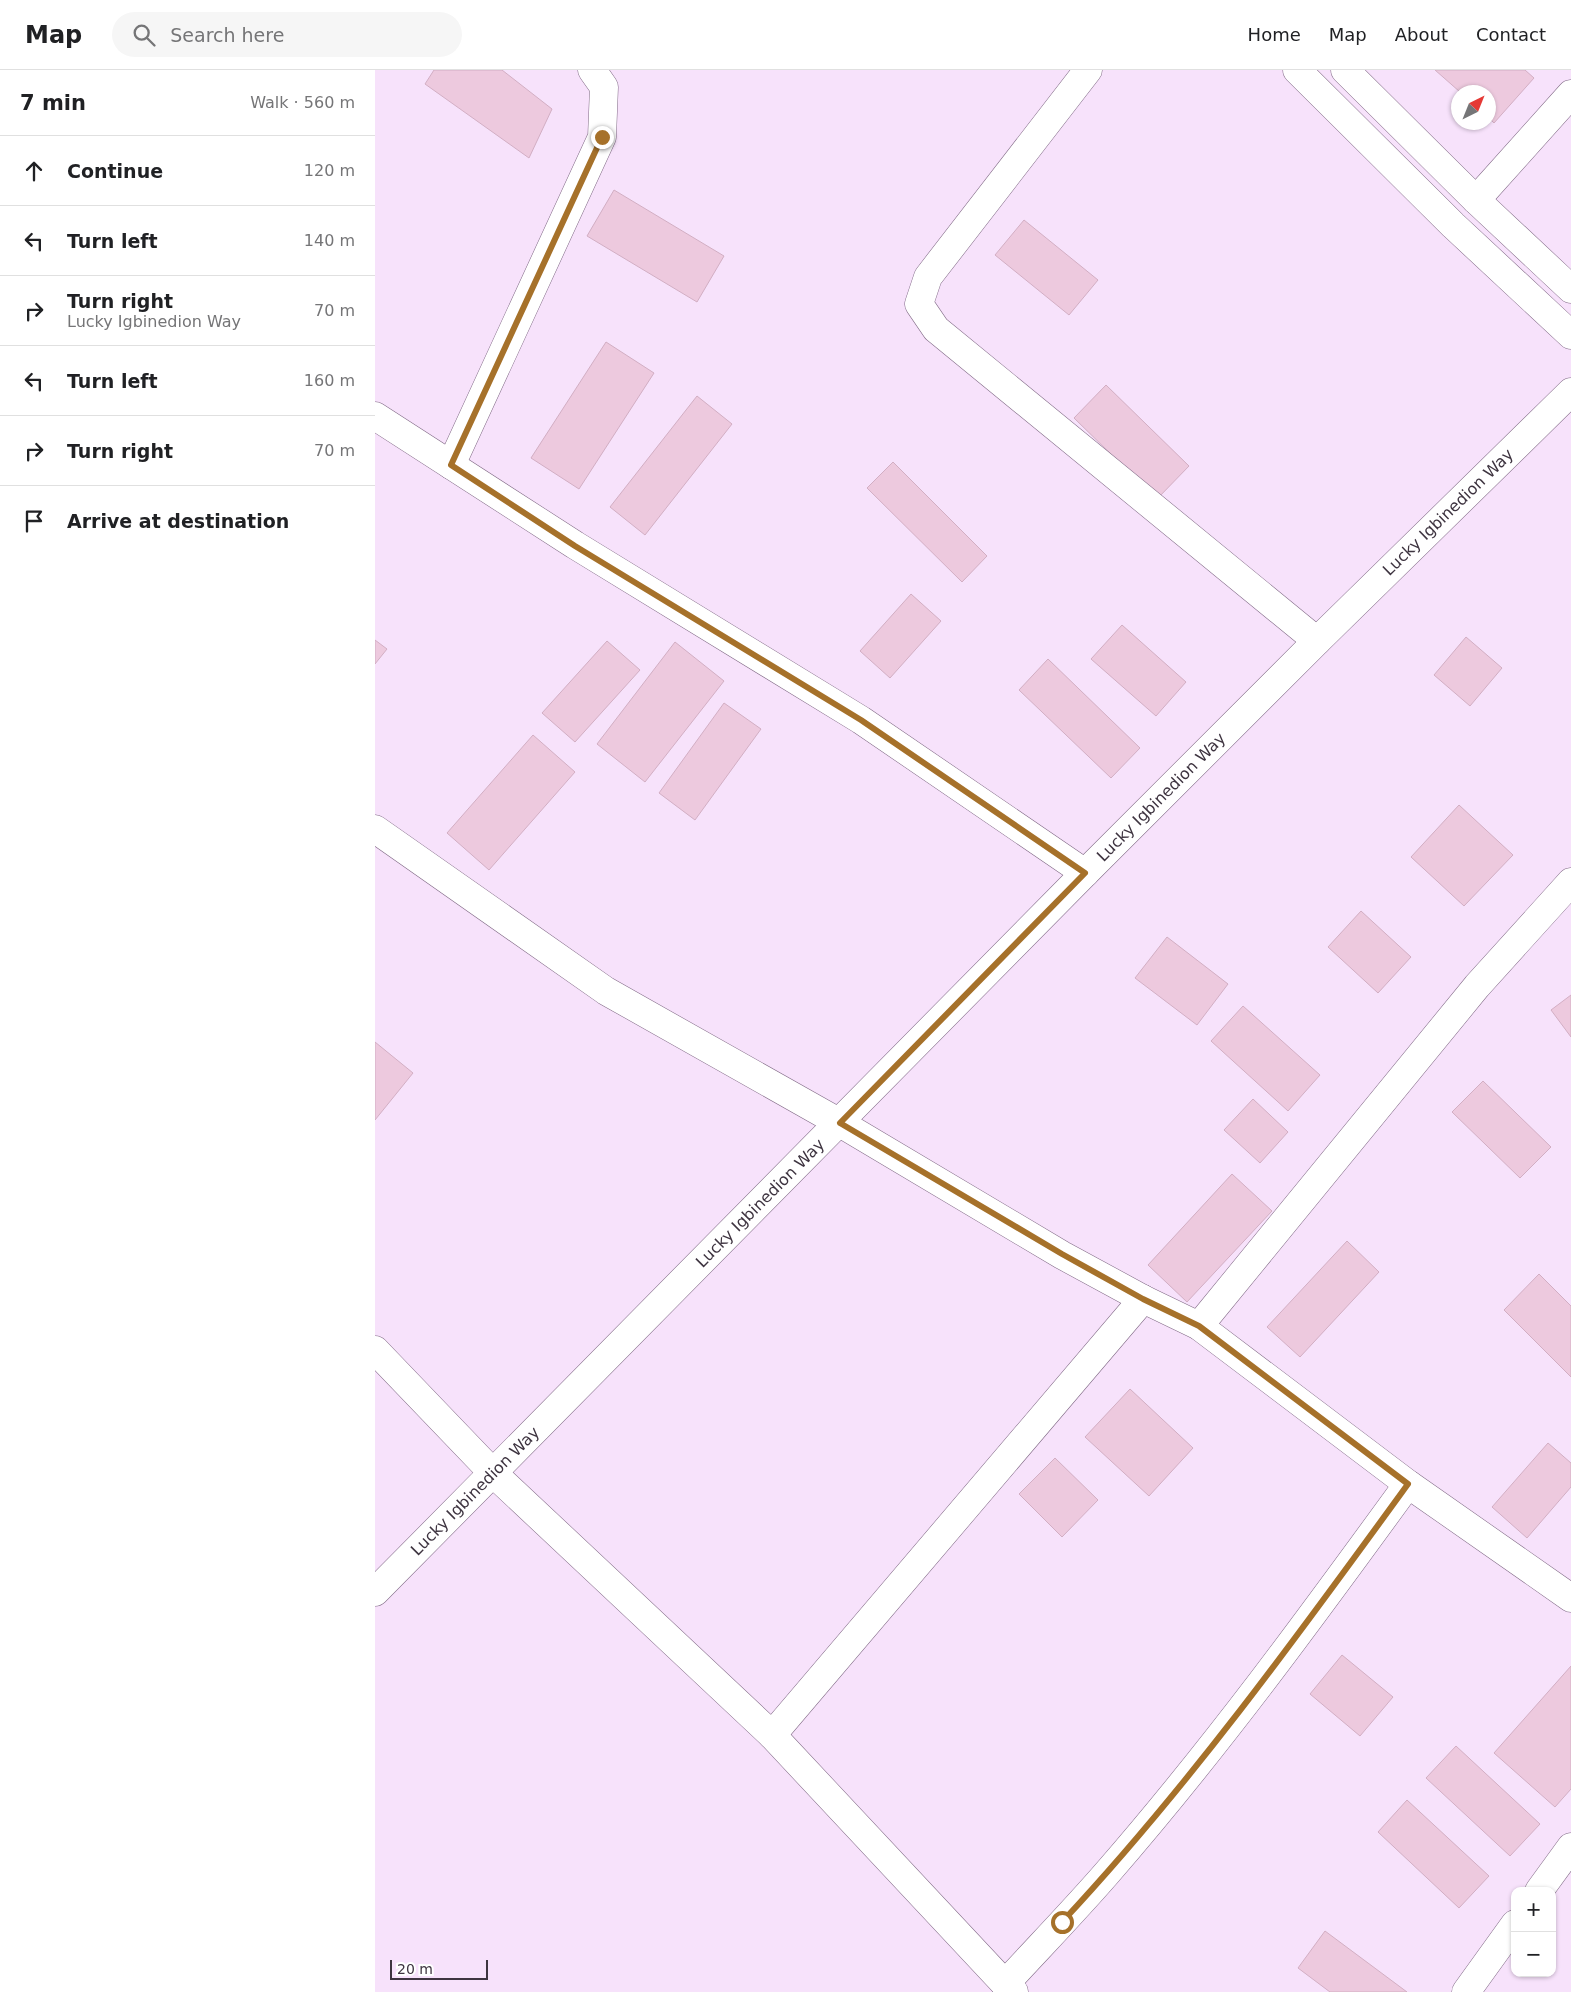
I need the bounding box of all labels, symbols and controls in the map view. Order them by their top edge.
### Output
search box [112,12,462,57]
text: Map [25,21,82,49]
icon: search [130,21,158,49]
text: Search here [170,24,284,46]
text: Home [1248,24,1301,45]
text: Map [1329,24,1367,45]
text: About [1395,24,1448,45]
text: Contact [1476,24,1546,45]
north arrow [1451,85,1496,130]
text: 7 min [20,91,86,115]
text: Walk · 560 m [250,93,355,112]
route end [591,126,614,149]
icon: ahead [20,157,48,185]
text: Continue [67,160,163,182]
text: 120 m [304,161,355,180]
icon: left [20,227,48,255]
text: Turn left [67,230,158,252]
text: 140 m [304,231,355,250]
text: Turn right [67,290,173,312]
icon: right [20,297,48,325]
text: 70 m [314,301,355,320]
text: Lucky Igbinedion Way [67,312,241,331]
icon: left [20,367,48,395]
text: Turn left [67,370,158,392]
text: 160 m [304,371,355,390]
icon: right [20,437,48,465]
text: Turn right [67,440,173,462]
text: 70 m [314,441,355,460]
street label: Lucky Igbinedion Way [1379,445,1517,579]
icon: arrive [20,507,48,535]
text: Arrive at destination [67,510,289,532]
street label: Lucky Igbinedion Way [1093,729,1229,865]
street label: Lucky Igbinedion Way [692,1135,828,1271]
street label: Lucky Igbinedion Way [407,1423,543,1559]
map controls [1511,1887,1556,1977]
button: + [1511,1887,1556,1932]
route start [1051,1911,1074,1934]
button: − [1511,1932,1556,1977]
scale bar [390,1957,487,1980]
text: 20 m [397,1961,433,1977]

